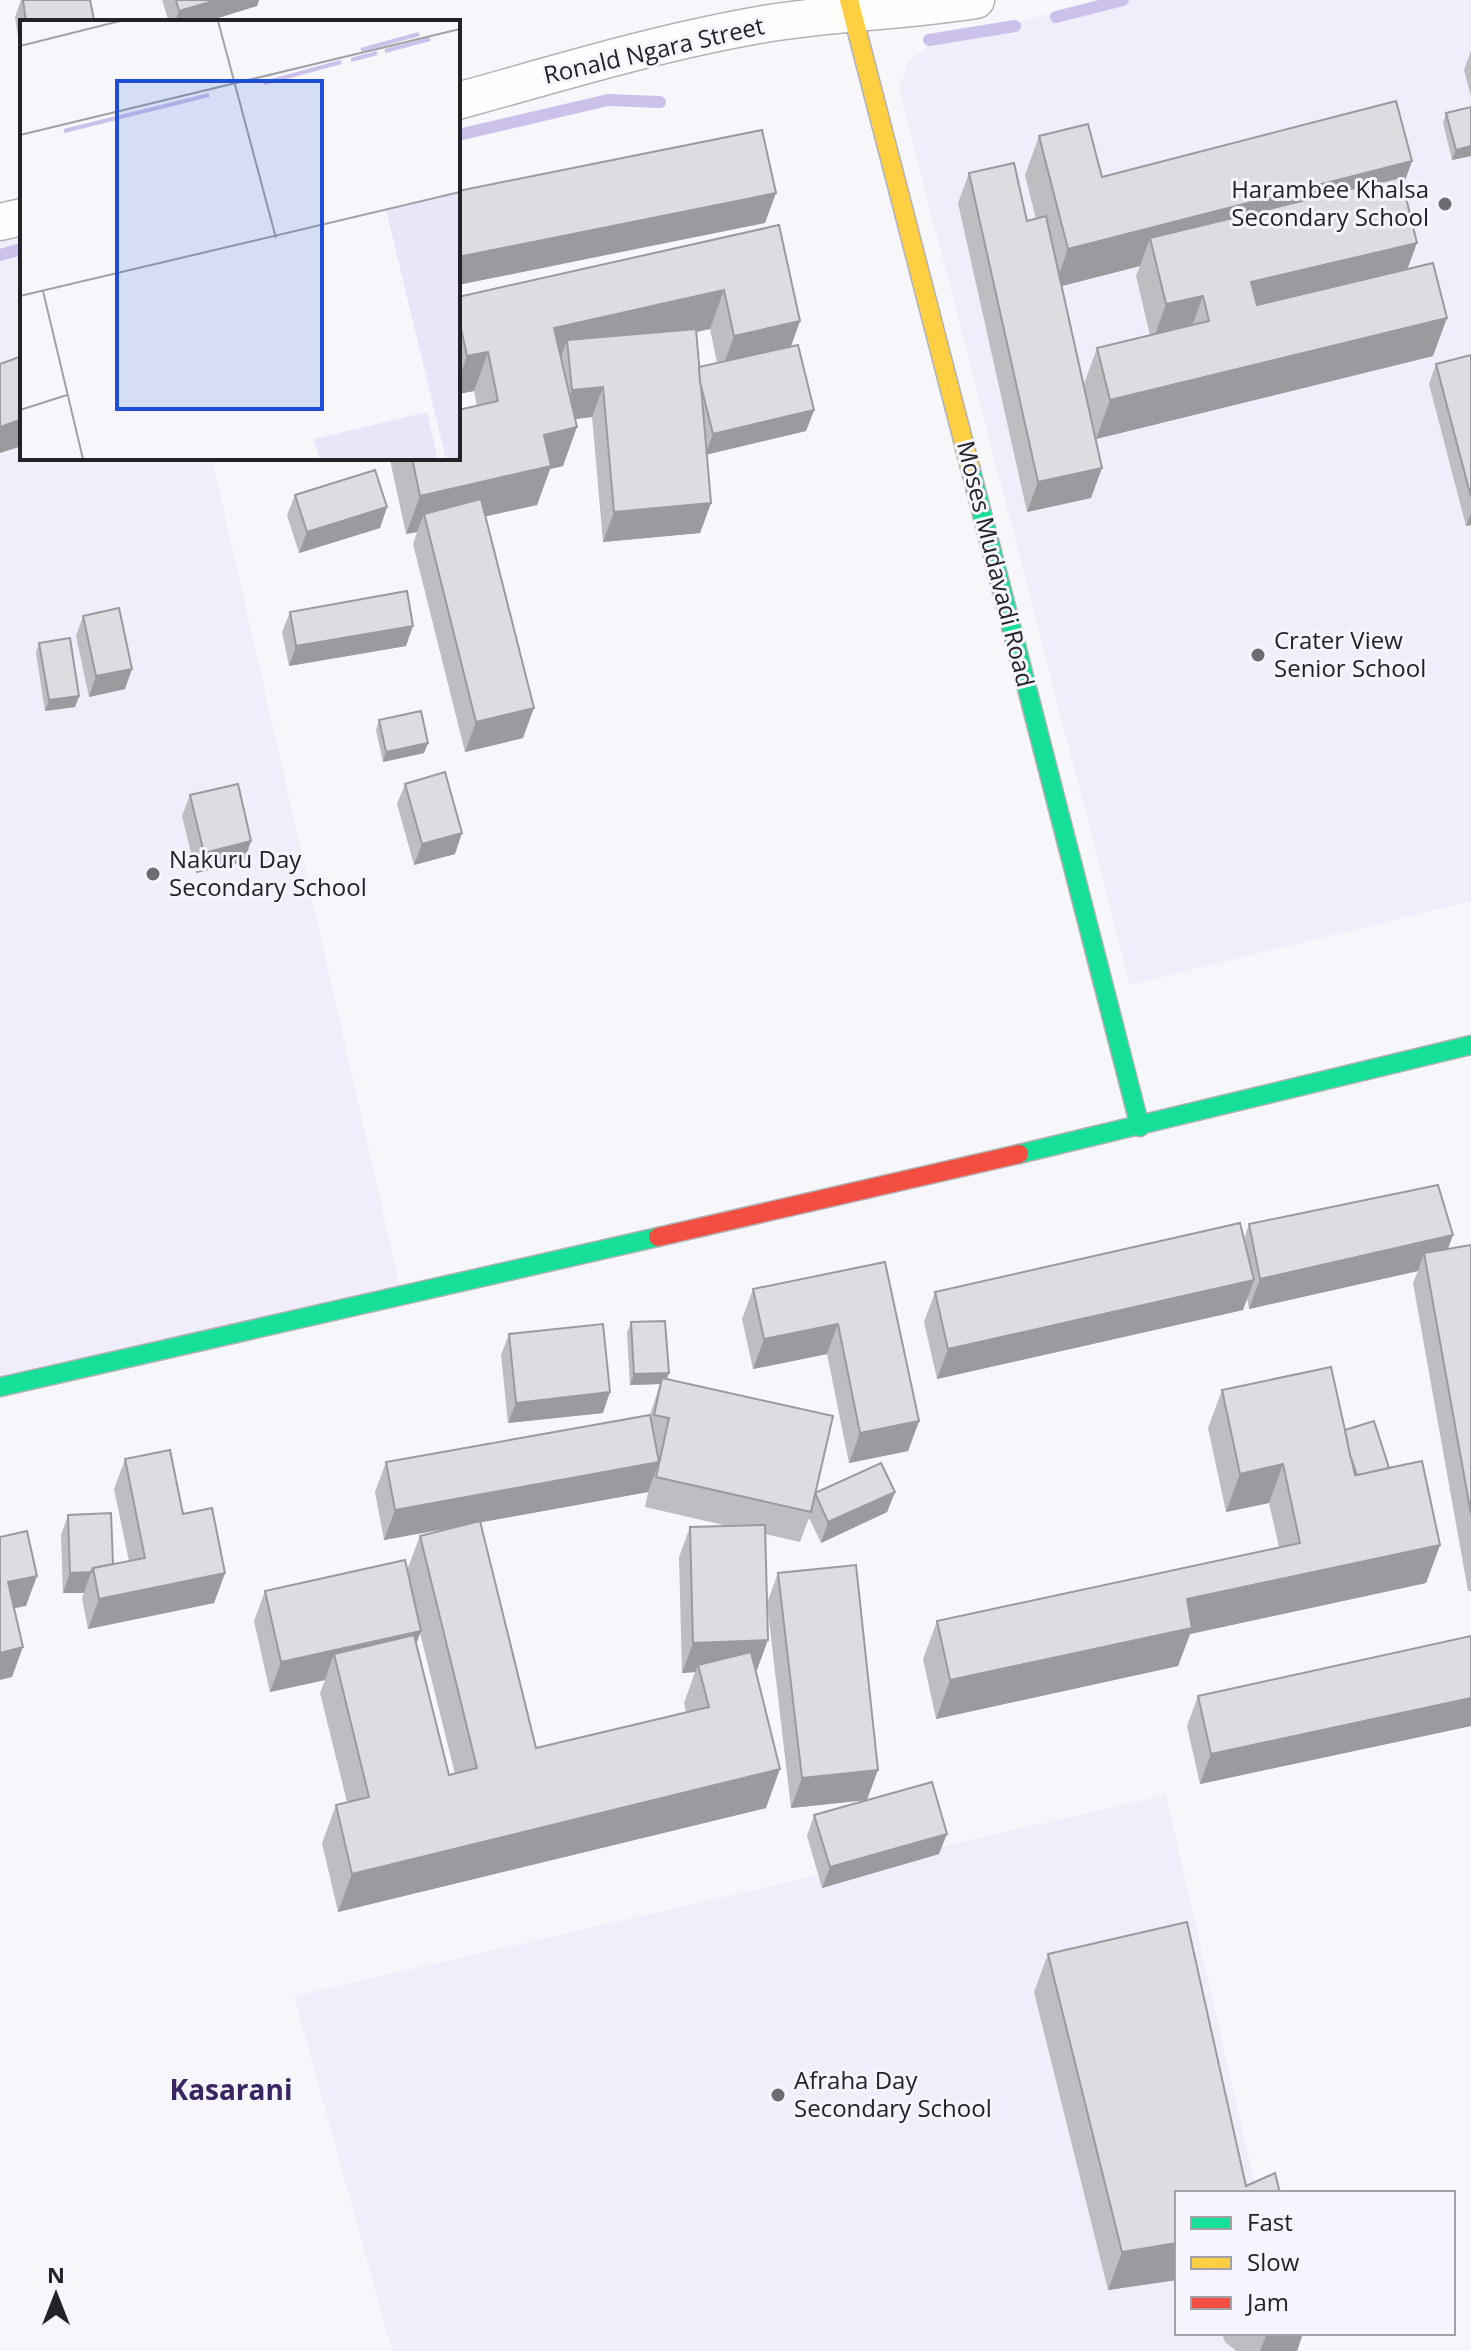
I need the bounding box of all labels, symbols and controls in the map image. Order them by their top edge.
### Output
street label: Ronald Ngara Street [540,8,767,91]
inset map [20,20,460,460]
place label: Harambee Khalsa Secondary School [1231,172,1429,233]
marker: Harambee Khalsa Secondary School [1436,195,1454,213]
street label: Moses Mudavadi Road [950,437,1043,690]
place label: Crater View Senior School [1274,623,1426,684]
marker: Crater View Senior School [1249,646,1267,664]
place label: Nakuru Day Secondary School [169,842,367,903]
marker: Nakuru Day Secondary School [144,865,162,883]
place label: Afraha Day Secondary School [794,2063,992,2124]
district label: Kasarani [170,2070,292,2108]
marker: Afraha Day Secondary School [769,2086,787,2104]
legend [1175,2191,1455,2335]
text: Fast [1247,2205,1293,2238]
text: Slow [1247,2245,1300,2278]
north arrow [16,2255,96,2335]
text: N [47,2259,65,2289]
text: Jam [1245,2285,1289,2318]

